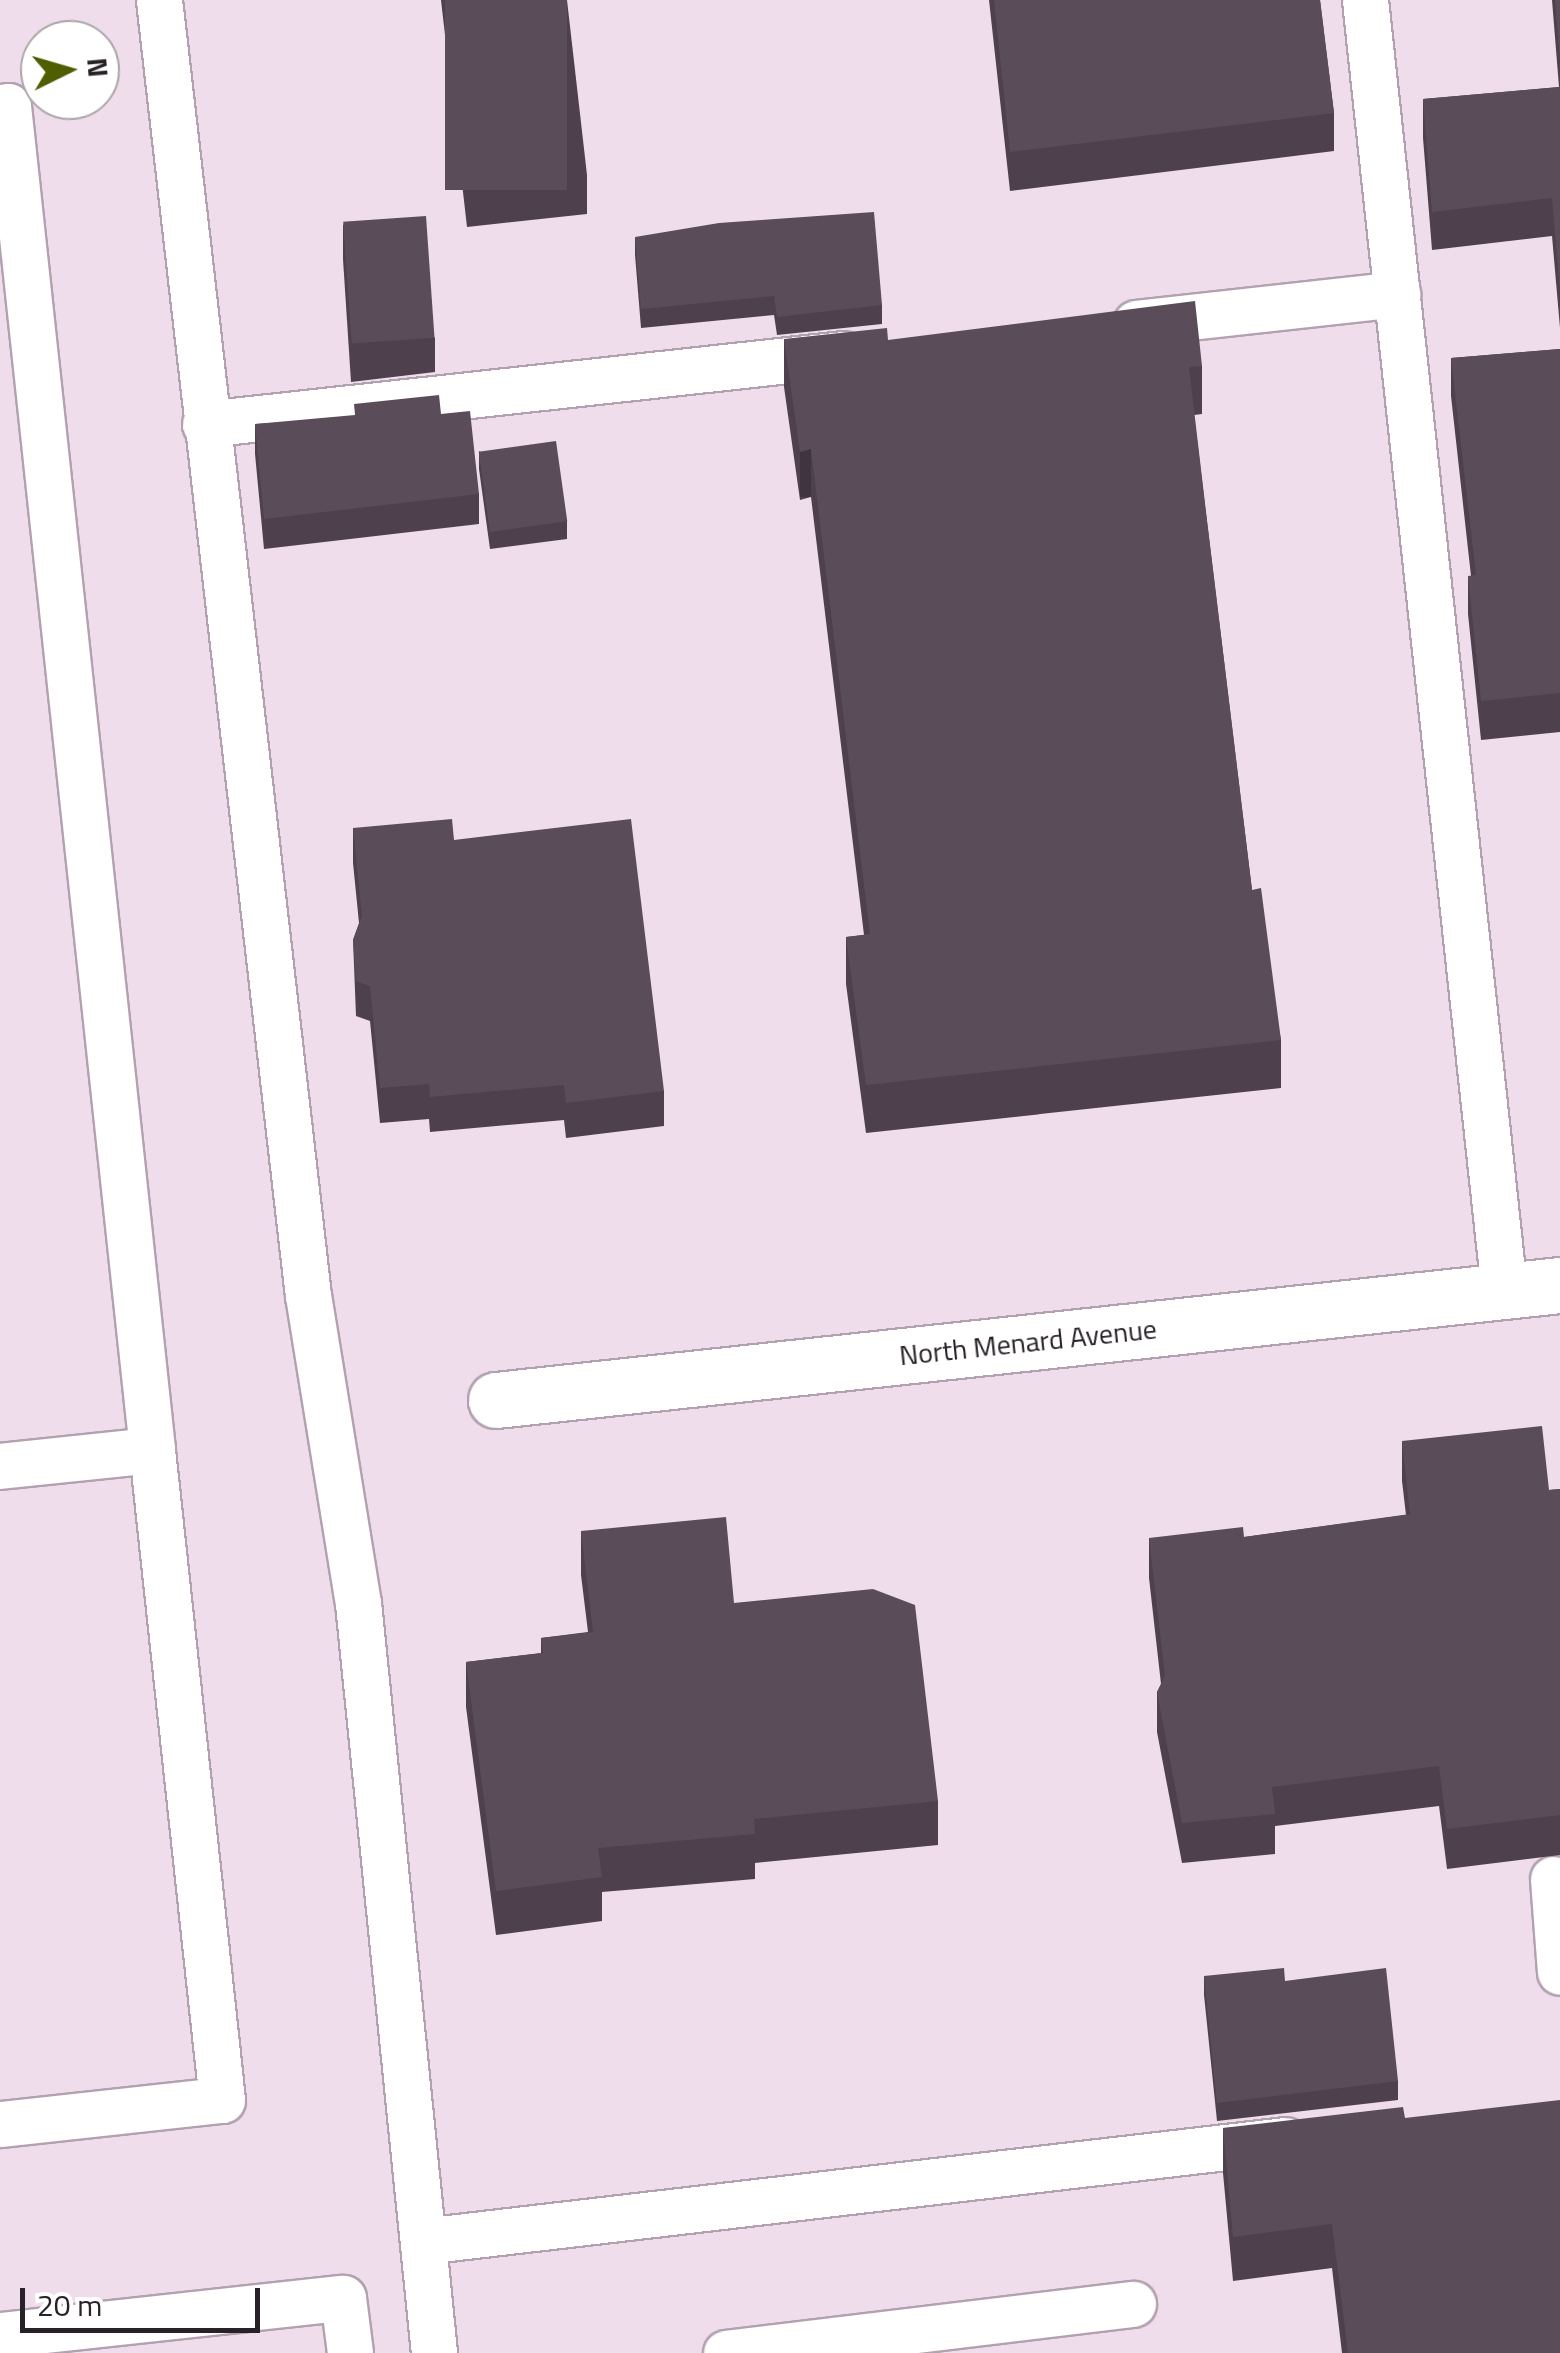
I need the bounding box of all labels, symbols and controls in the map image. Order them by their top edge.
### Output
north arrow [20,20,120,120]
text: N [76,56,121,79]
street label: North Menard Avenue [898,1312,1158,1372]
scale bar [25,2268,265,2330]
text: 20 m [37,2282,102,2328]

